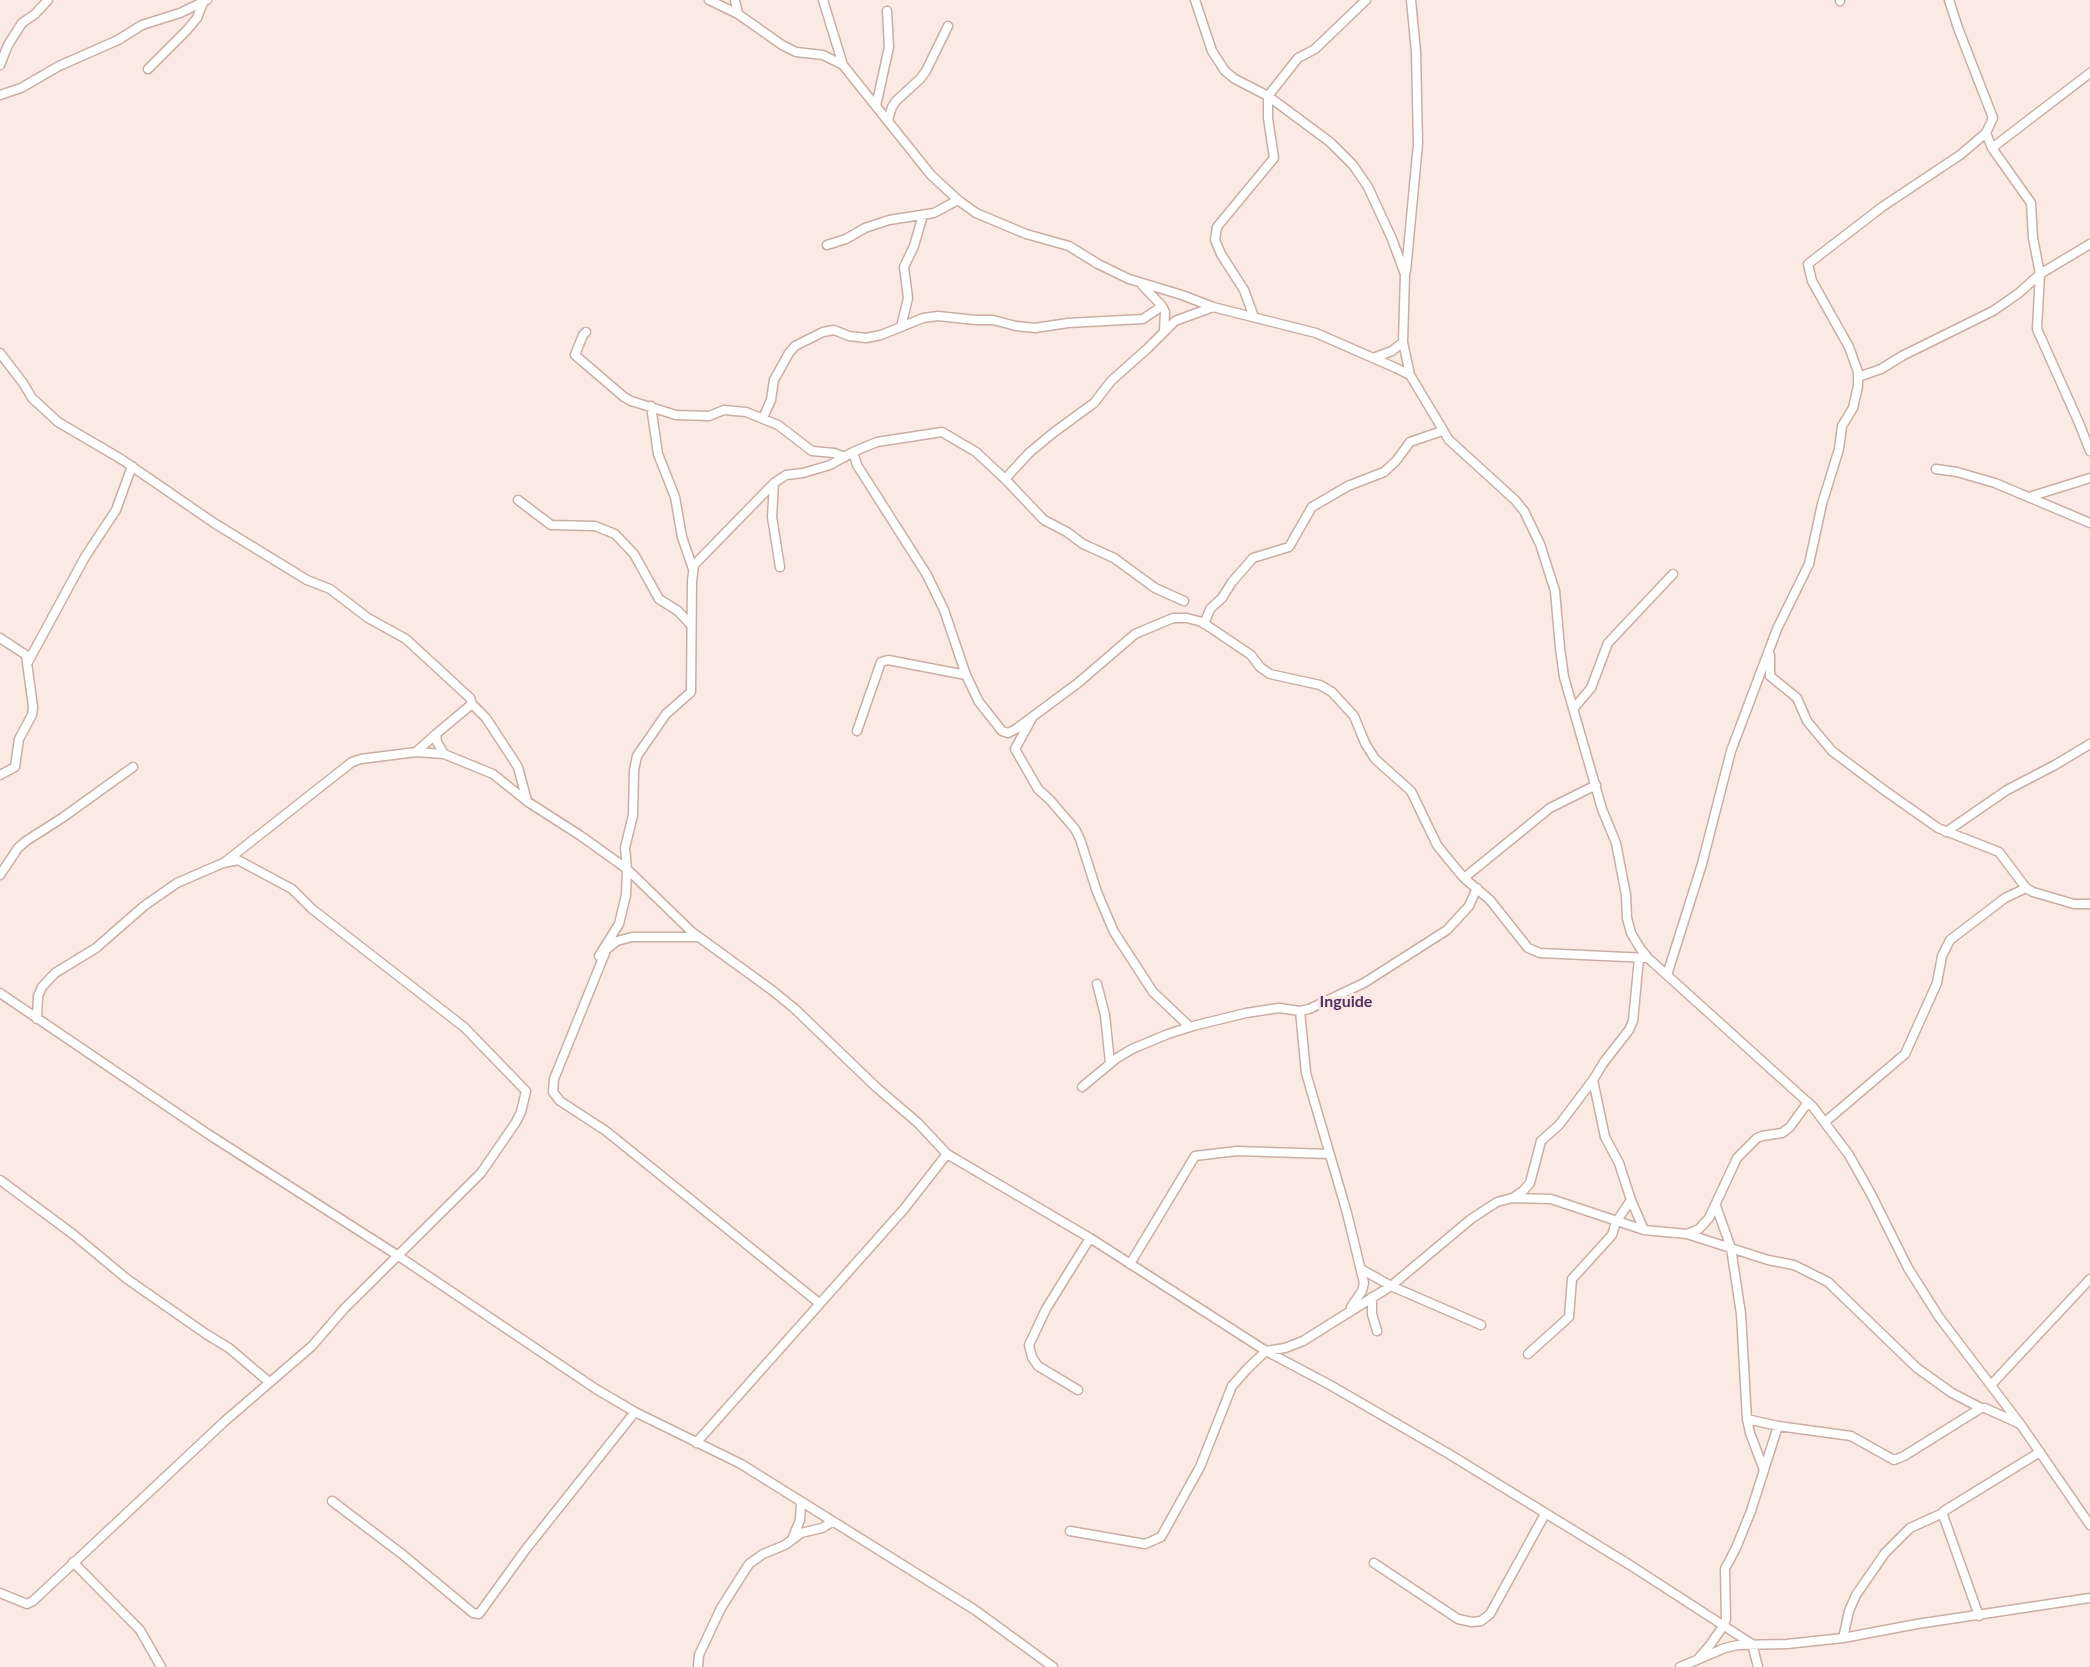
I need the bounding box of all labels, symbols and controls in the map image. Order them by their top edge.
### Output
district label: Inguide [1320,992,1372,1012]

